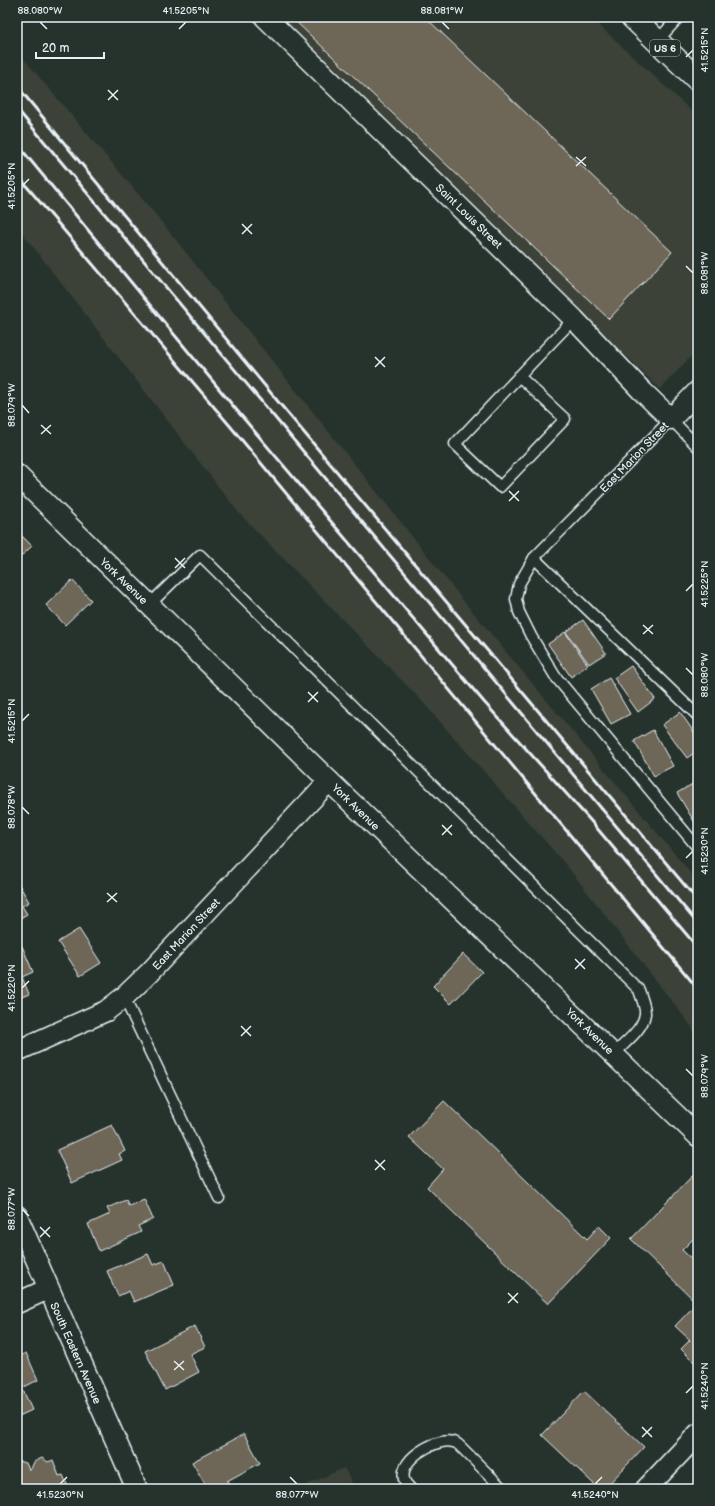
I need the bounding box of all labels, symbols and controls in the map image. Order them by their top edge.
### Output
text: 88.080°W [18,5,62,17]
text: 41.5205°N [162,5,210,17]
text: 88.081°W [421,5,463,17]
text: 41.5215°N [699,28,711,73]
scale bar [36,34,104,60]
road number: US 6 [650,40,680,56]
text: 20 m [42,41,69,56]
text: 41.5205°N [6,162,18,210]
street label: Saint Louis Street [433,181,505,252]
text: 88.081°W [699,252,711,294]
text: 88.079°W [6,383,18,427]
street label: East Marion Street [597,419,672,495]
street label: York Avenue [96,555,150,608]
text: 41.5225°N [699,560,711,608]
text: 88.080°W [699,653,711,697]
text: 41.5215°N [6,699,18,744]
street label: York Avenue [328,781,382,834]
text: 88.078°W [6,785,18,829]
text: 41.5230°N [699,827,711,875]
street label: East Marion Street [150,895,223,973]
text: 41.5220°N [6,964,18,1012]
street label: York Avenue [562,1005,616,1058]
text: 88.079°W [699,1054,711,1098]
text: 88.077°W [6,1187,18,1231]
street label: South Eastern Avenue [47,1300,104,1406]
text: 41.5240°N [699,1362,711,1410]
text: 41.5230°N [36,1489,84,1501]
text: 88.077°W [275,1489,319,1501]
text: 41.5240°N [571,1489,619,1501]

